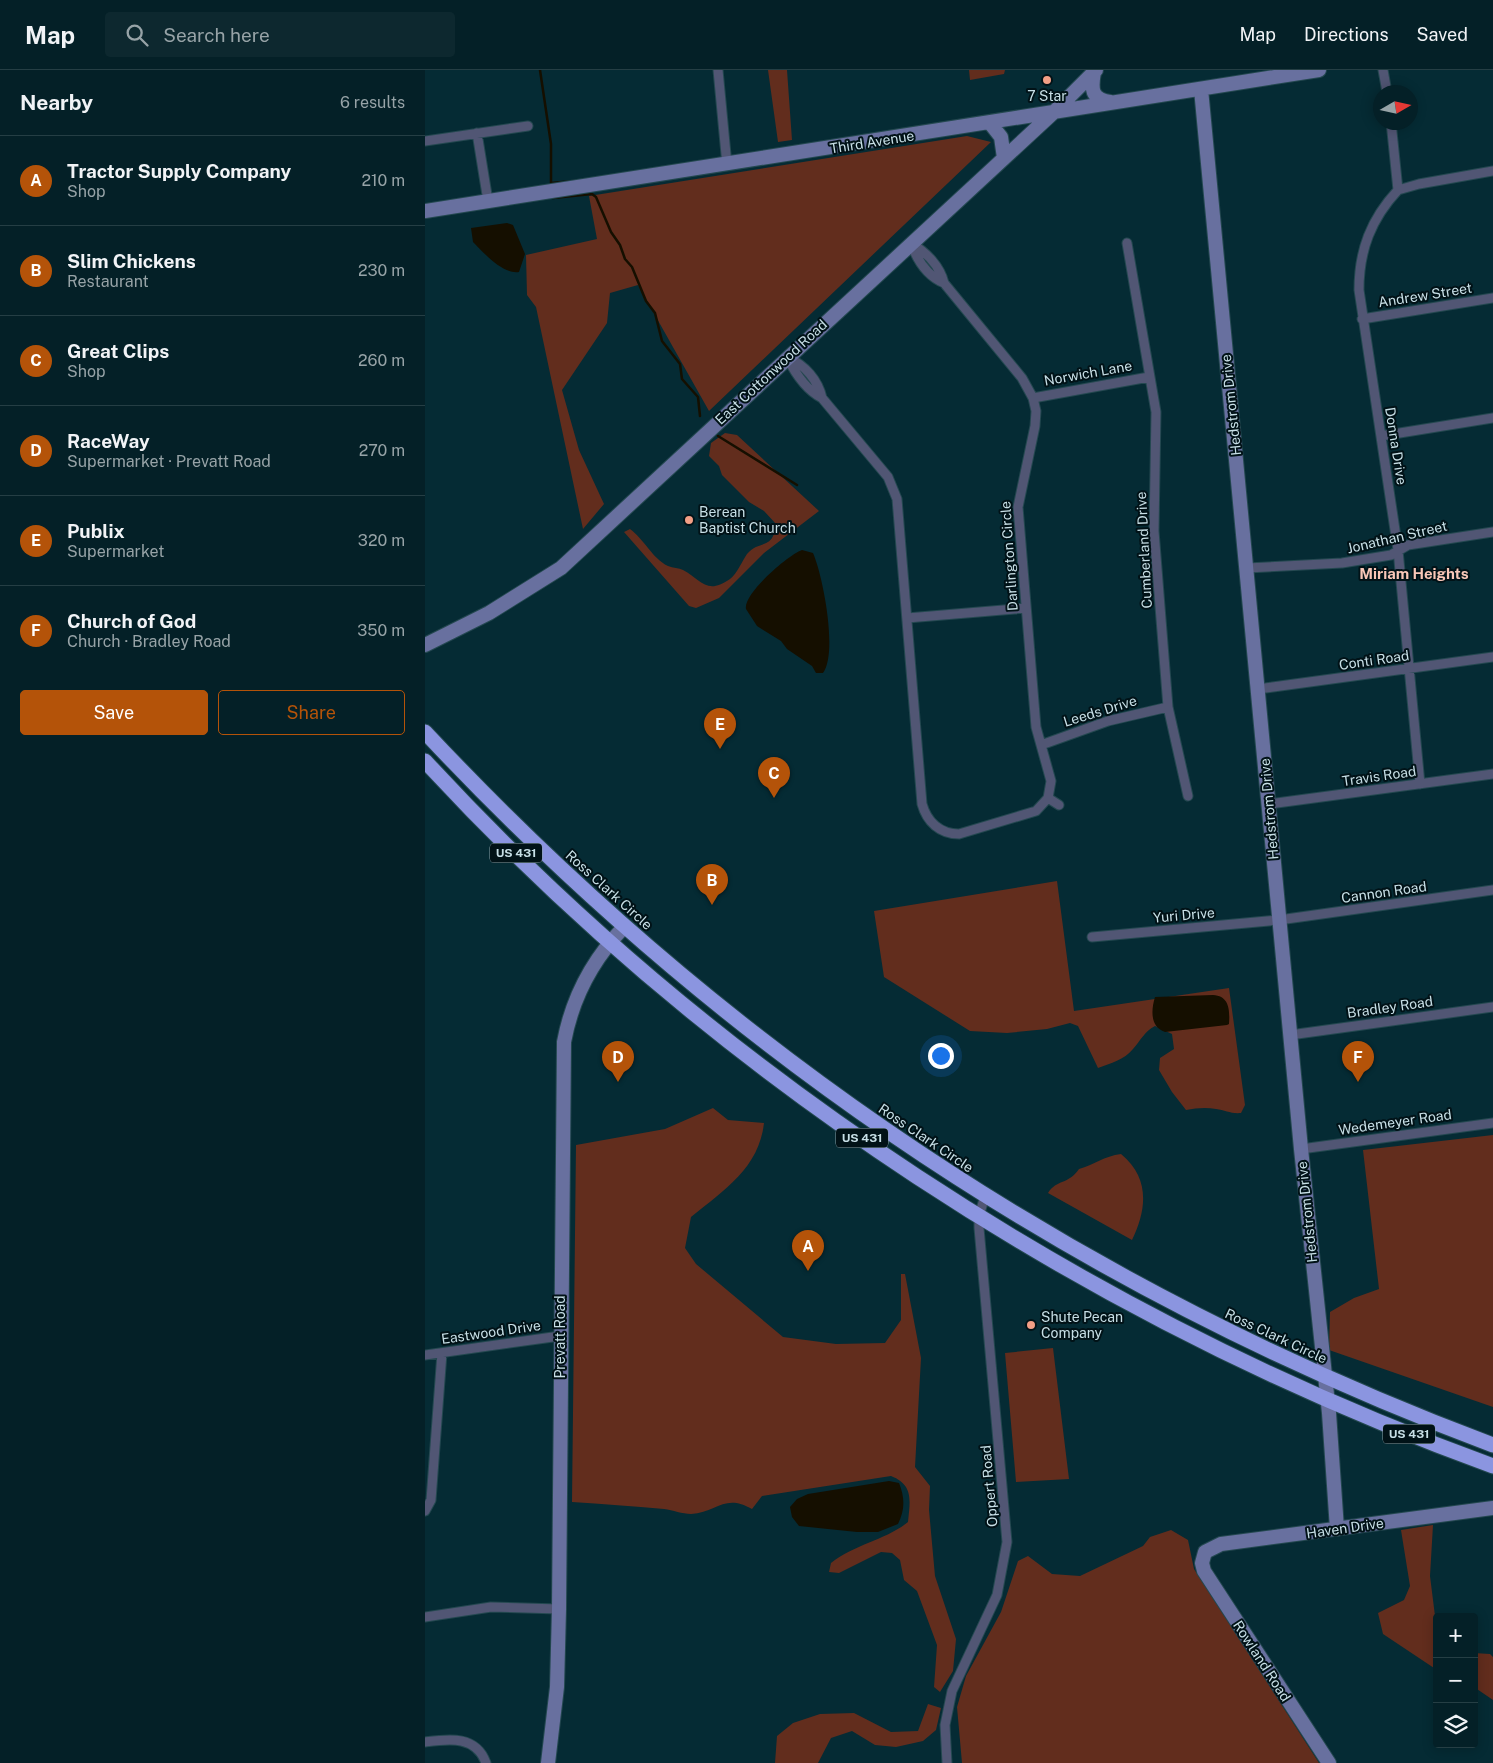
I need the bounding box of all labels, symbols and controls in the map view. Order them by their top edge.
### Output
search box [105,12,455,57]
text: Map [25,21,75,49]
icon: search [123,21,151,49]
text: Search here [163,24,270,46]
text: Map [1239,24,1276,45]
text: Directions [1304,24,1389,45]
text: Saved [1417,24,1468,45]
marker: 7 Star [1041,74,1053,86]
north arrow [1373,85,1418,130]
place label: 7 Star [1027,88,1067,104]
text: Nearby [20,90,93,115]
text: 6 results [340,93,405,112]
street label: Third Avenue [829,127,915,157]
text: Tractor Supply Company [67,160,291,182]
text: A [30,171,42,190]
text: 210 m [361,171,405,190]
text: Shop [67,182,106,201]
text: Slim Chickens [67,250,196,272]
text: B [31,261,41,280]
text: 230 m [358,261,405,280]
text: Restaurant [67,272,149,291]
street label: Andrew Street [1377,280,1473,310]
street label: East Cottonwood Road [712,316,830,428]
text: Great Clips [67,340,169,362]
text: C [30,351,42,370]
text: 260 m [358,351,405,370]
street label: Hedstrom Drive [1218,354,1244,456]
street label: Norwich Lane [1043,357,1133,389]
text: Shop [67,362,106,381]
street label: Donna Drive [1382,406,1410,486]
text: RaceWay [67,430,150,452]
text: D [30,441,42,460]
text: 270 m [359,441,405,460]
text: Supermarket · Prevatt Road [67,452,271,471]
street label: Cumberland Drive [1133,491,1155,609]
street label: Darlington Circle [997,500,1021,611]
place label: Berean Baptist Church [699,504,796,536]
marker: Berean Baptist Church [683,514,695,526]
street label: Jonathan Street [1345,518,1449,556]
text: Publix [67,520,125,542]
text: E [31,531,41,550]
text: 320 m [358,531,405,550]
text: Supermarket [67,542,164,561]
district label: Miriam Heights [1359,565,1469,582]
text: Church of God [67,610,196,632]
text: F [31,621,41,640]
text: 350 m [357,621,405,640]
text: Church · Bradley Road [67,632,231,651]
street label: Conti Road [1338,647,1410,673]
button: Save [20,690,208,735]
button: Share [218,690,405,735]
street label: Leeds Drive [1061,692,1139,730]
pin: E [704,708,736,749]
pin: C [758,757,790,798]
street label: Hedstrom Drive [1257,758,1281,860]
street label: Travis Road [1341,763,1417,789]
road number: US 431 [490,844,542,862]
street label: Ross Clark Circle [562,847,656,933]
pin: B [696,864,728,905]
street label: Cannon Road [1340,878,1428,906]
street label: Yuri Drive [1152,904,1216,926]
street label: Bradley Road [1346,993,1434,1021]
pin: D [602,1041,634,1082]
pin: F [1342,1041,1374,1082]
your location [928,1043,954,1069]
street label: Ross Clark Circle [876,1100,976,1176]
street label: Wedemeyer Road [1337,1106,1453,1138]
road number: US 431 [836,1128,888,1148]
street label: Hedstrom Drive [1294,1161,1320,1263]
pin: A [792,1230,824,1271]
street label: Prevatt Road [552,1295,568,1379]
street label: Ross Clark Circle [1222,1305,1330,1367]
place label: Shute Pecan Company [1041,1309,1123,1341]
street label: Eastwood Drive [440,1317,542,1347]
marker: Shute Pecan Company [1025,1319,1037,1331]
road number: US 431 [1383,1425,1435,1444]
street label: Oppert Road [977,1444,1001,1528]
street label: Haven Drive [1305,1515,1385,1541]
map controls [1433,1613,1478,1748]
button: + [1433,1613,1478,1658]
street label: Rowland Road [1230,1618,1294,1704]
button: − [1433,1658,1478,1703]
button: layers [1433,1703,1478,1748]

